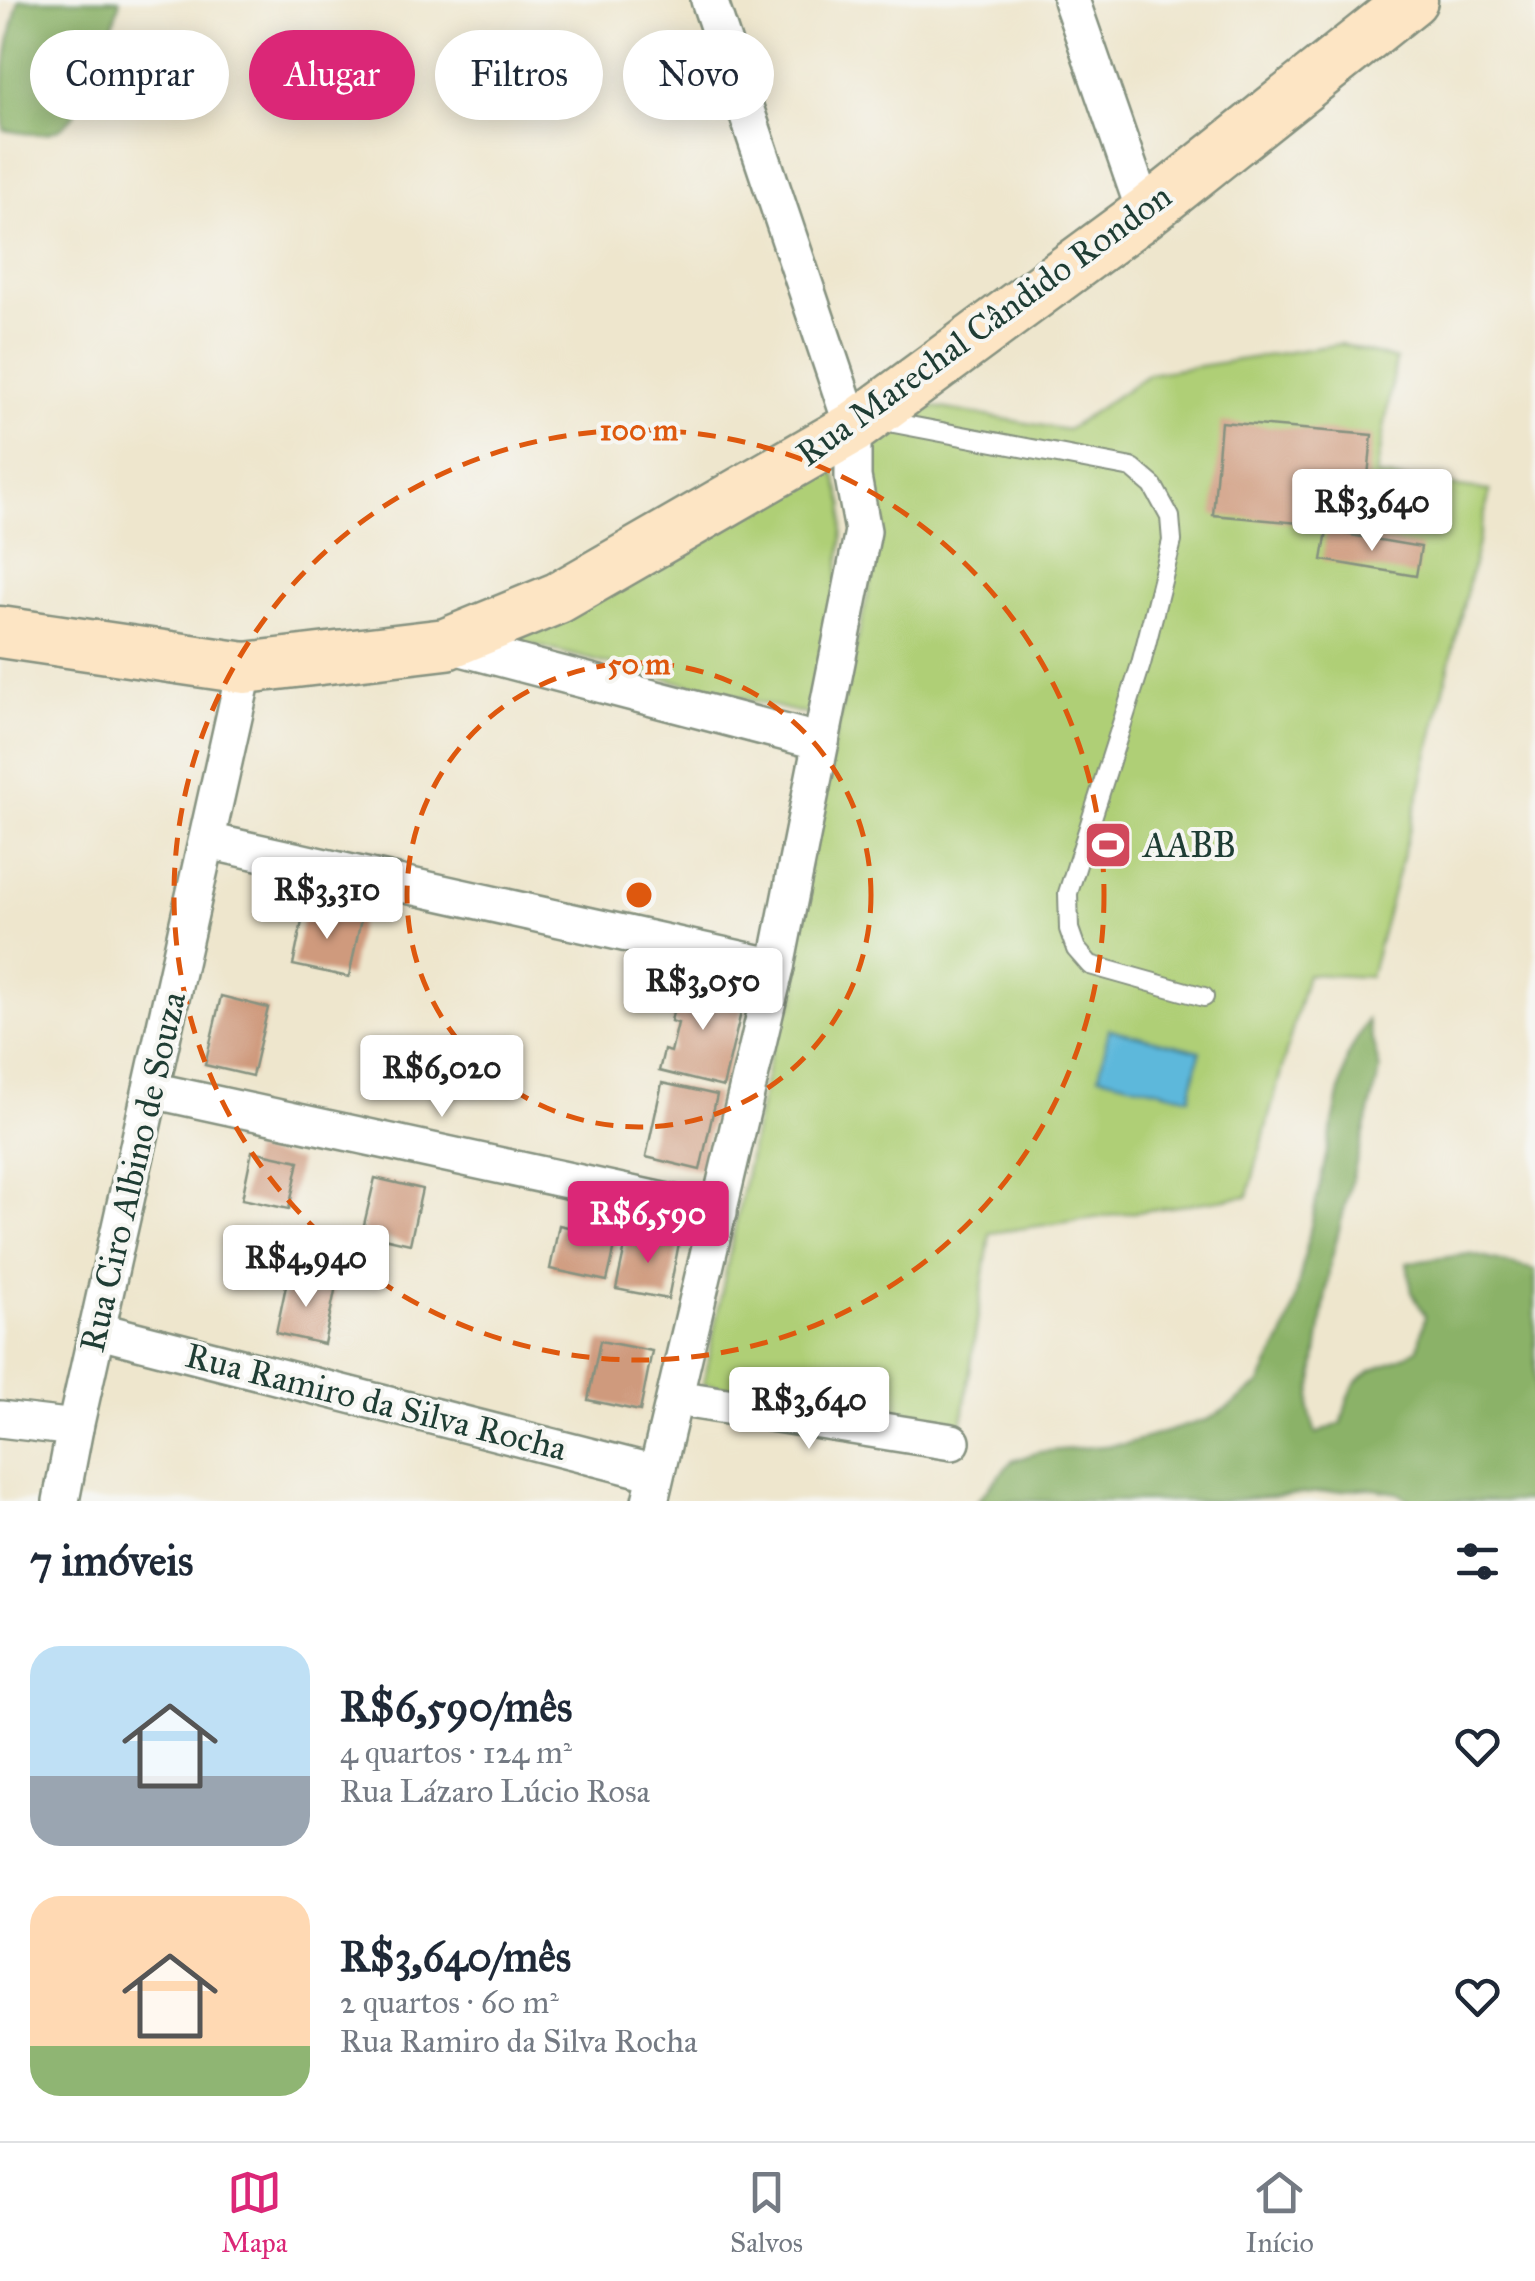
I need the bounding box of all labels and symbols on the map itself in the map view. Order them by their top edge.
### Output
street label: Rua Marechal Cândido Rondon [788,174,1180,475]
text: 100 m [600,412,679,448]
pin: R$3,640 [1280,469,1464,554]
text: 50 m [607,646,671,682]
sports icon: AABB [1082,819,1134,871]
place label: AABB [1141,824,1236,867]
pin: R$3,310 [235,857,419,942]
centre of rings [621,877,657,913]
pin: R$3,050 [611,948,795,1033]
street label: Rua Ciro Albino de Souza [71,987,195,1356]
pin: R$6,020 [350,1035,534,1120]
pin: R$6,590 [556,1181,740,1266]
pin: R$4,940 [214,1225,398,1310]
street label: Rua Ramiro da Silva Rocha [181,1334,571,1470]
pin: R$3,640 [717,1367,901,1452]

